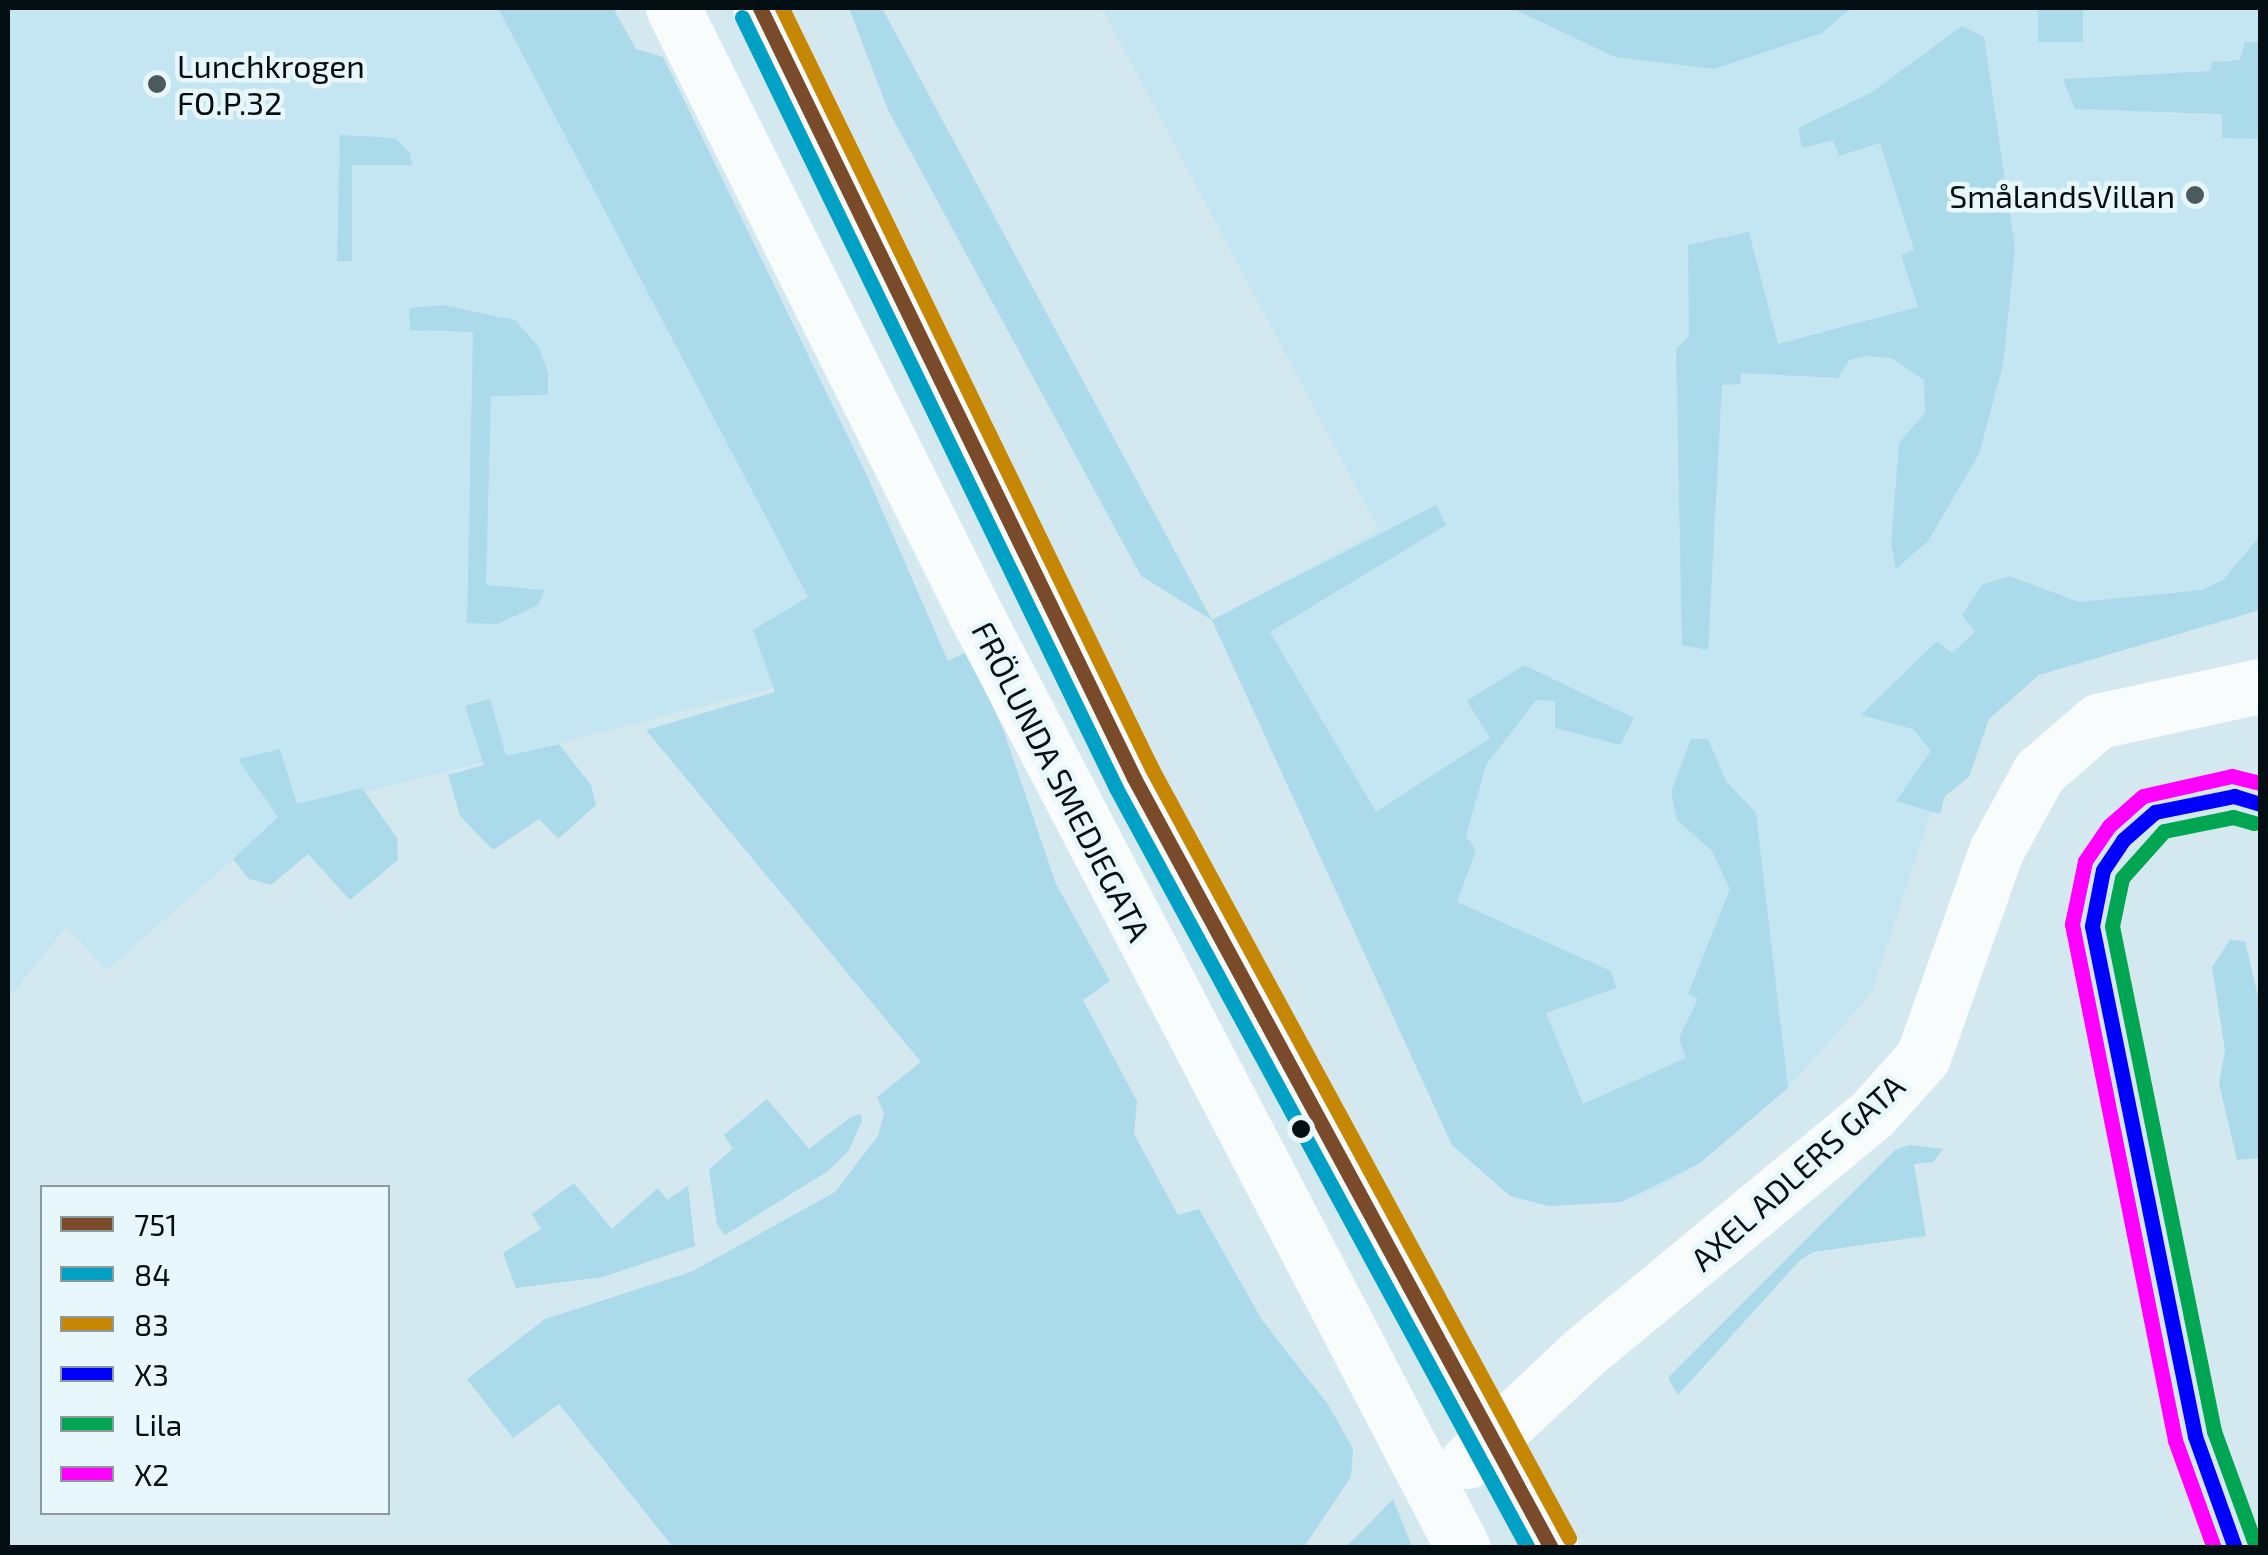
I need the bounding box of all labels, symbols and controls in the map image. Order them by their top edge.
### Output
place label: Lunchkrogen FO.P.32 [177,47,365,122]
marker: Lunchkrogen FO.P.32 [146,73,168,95]
place label: SmålandsVillan [1949,176,2175,214]
marker: SmålandsVillan [2184,184,2206,206]
street label: FRÖLUNDA SMEDJEGATA [964,614,1160,948]
street label: AXEL ADLERS GATA [1682,1065,1912,1279]
unlabelled marker [1291,1119,1311,1139]
legend [40,1185,390,1515]
text: 751 [134,1206,177,1242]
text: 84 [134,1256,171,1292]
text: 83 [134,1306,169,1342]
text: X3 [134,1356,169,1392]
text: Lila [134,1406,182,1442]
text: X2 [134,1456,169,1492]

